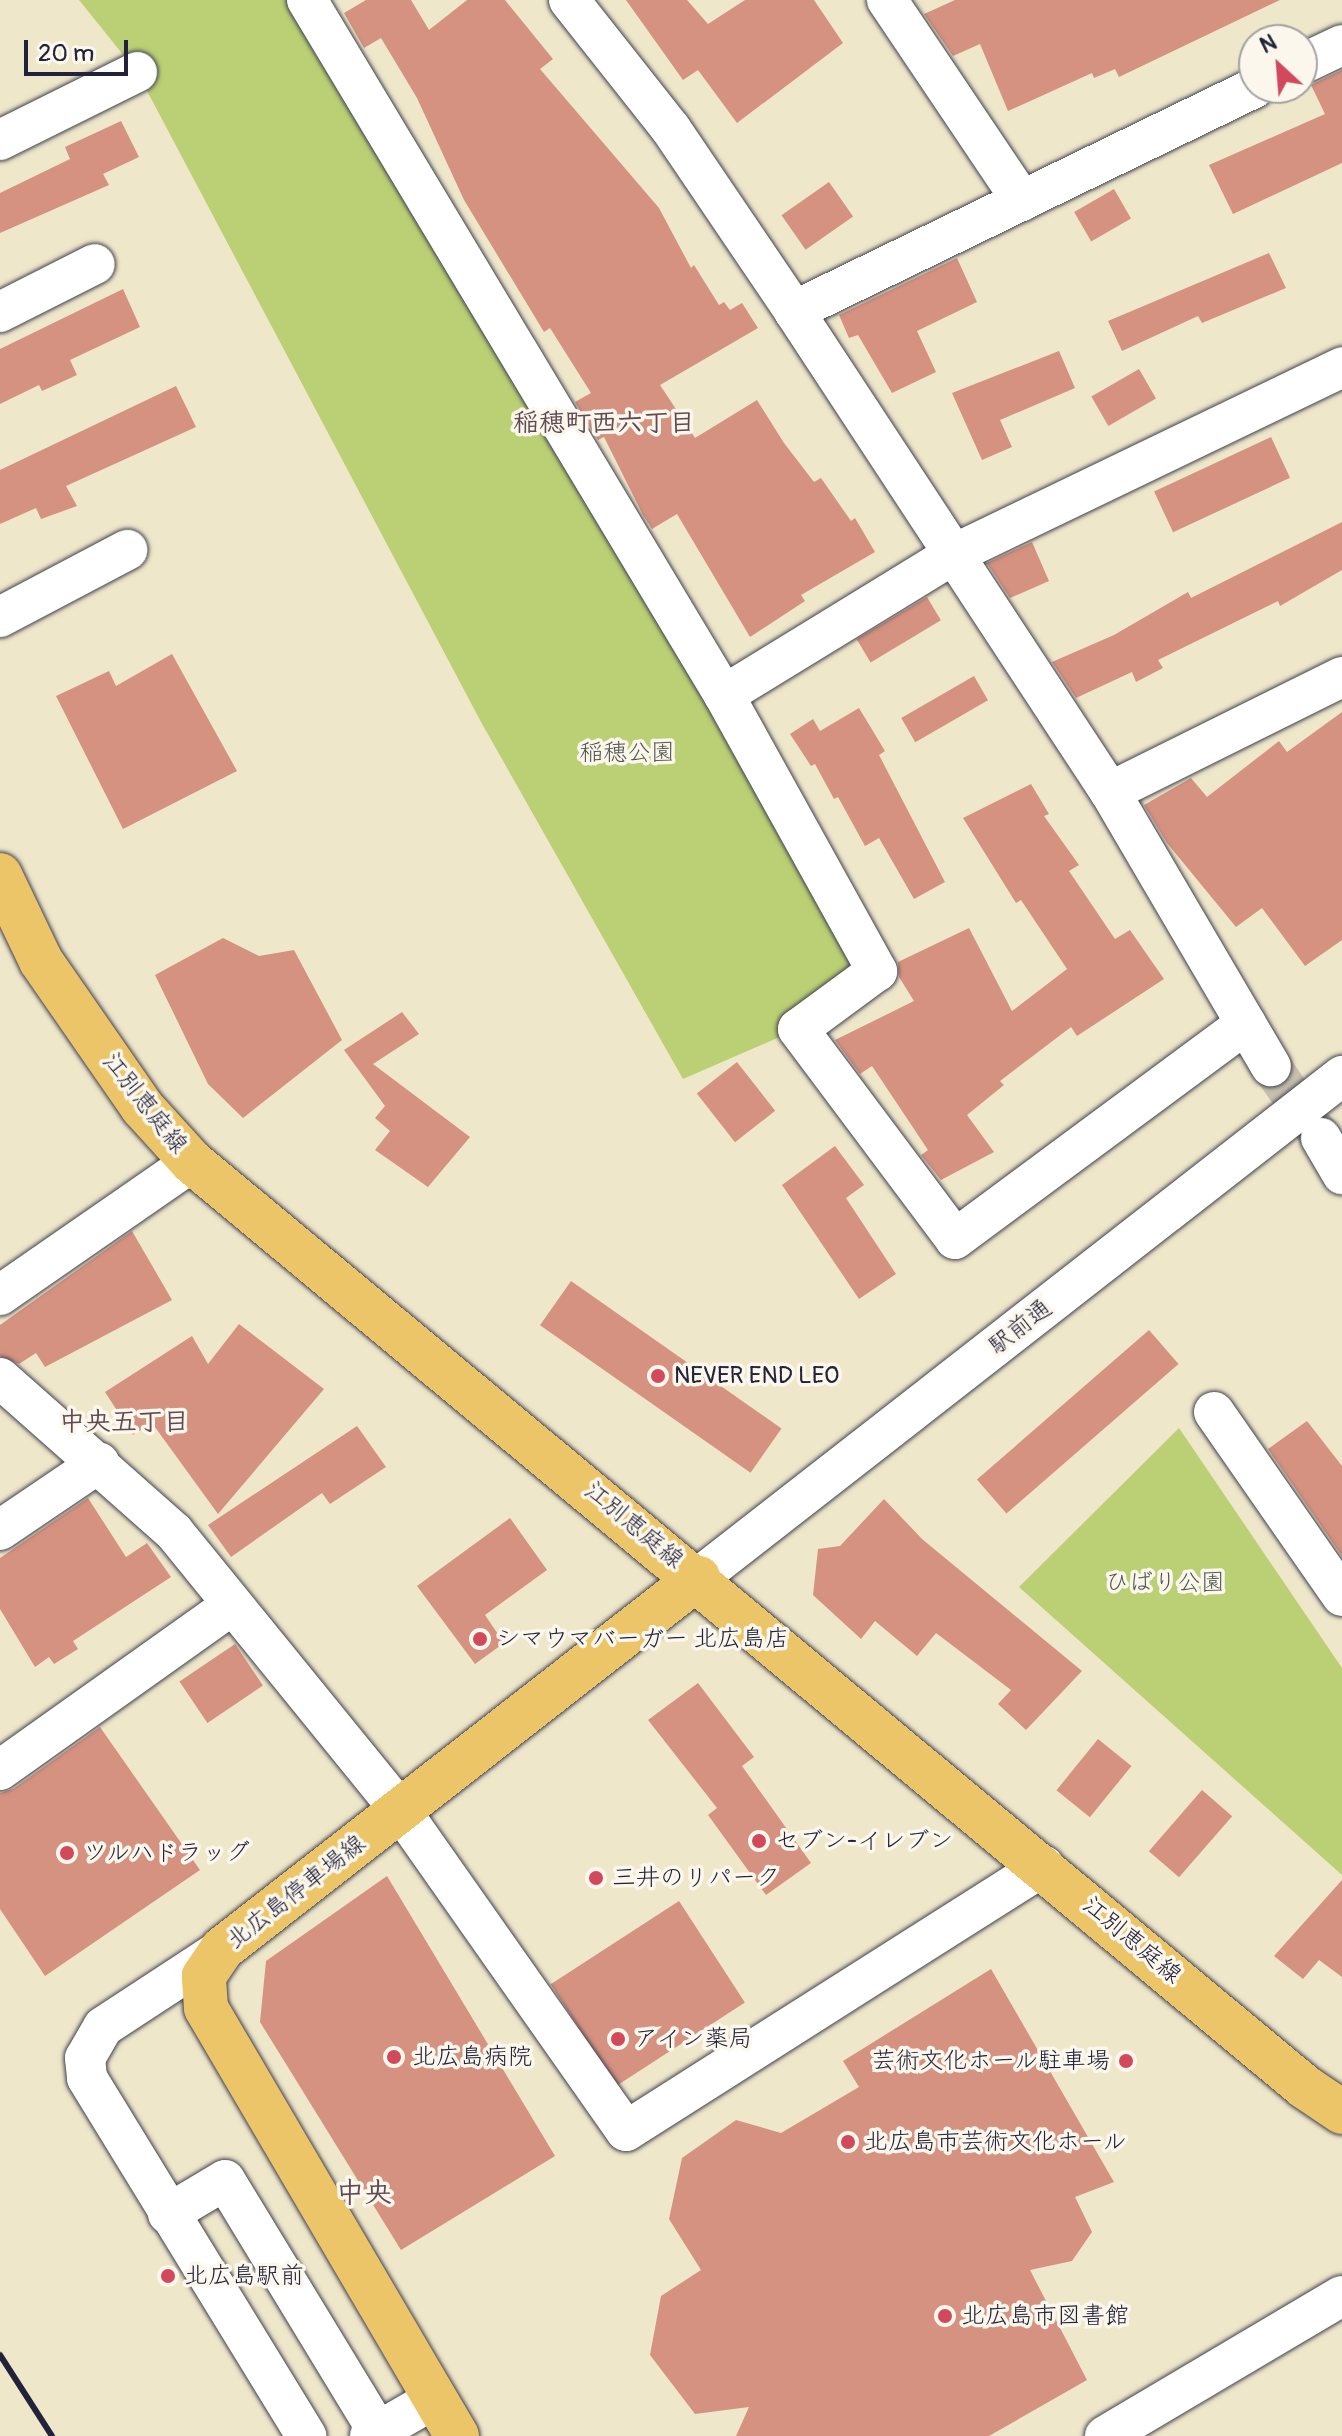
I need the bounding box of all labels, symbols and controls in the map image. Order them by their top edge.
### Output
scale bar [28,24,132,74]
north arrow [1238,24,1318,104]
text: N [1256,28,1281,60]
text: 20 m [38,39,94,68]
district label: 稲穂町西六丁目 [513,408,695,440]
park label: 稲穂公園 [579,739,675,767]
street label: 江別恵庭線 [97,1047,193,1159]
street label: 駅前通 [983,1293,1057,1361]
place label: NEVER END LEO [674,1362,839,1390]
marker: NEVER END LEO [649,1367,667,1385]
district label: 中央五丁目 [59,1407,189,1439]
street label: 江別恵庭線 [579,1475,689,1575]
park label: ひばり公園 [1105,1569,1225,1597]
place label: シマウマバーガー 北広島店 [496,1625,789,1653]
marker: シマウマバーガー 北広島店 [471,1630,489,1648]
place label: セブン-イレブン [775,1827,953,1855]
street label: 北広島停車場線 [221,1829,371,1955]
marker: セブン-イレブン [750,1832,768,1850]
place label: ツルハドラッグ [83,1839,251,1867]
marker: ツルハドラッグ [58,1844,76,1862]
place label: 三井のリパーク [612,1864,780,1892]
marker: 三井のリパーク [587,1869,605,1887]
street label: 江別恵庭線 [1077,1890,1187,1990]
place label: アイン薬局 [634,2025,754,2053]
marker: アイン薬局 [609,2030,627,2048]
place label: 北広島病院 [412,2043,532,2071]
marker: 北広島病院 [383,2046,405,2068]
place label: 芸術文化ホール駐車場 [870,2047,1110,2075]
marker: 芸術文化ホール駐車場 [1117,2052,1135,2070]
place label: 北広島市芸術文化ホール [864,2128,1128,2156]
marker: 北広島市芸術文化ホール [839,2133,857,2151]
district label: 中央 [336,2177,392,2211]
place label: 北広島駅前 [184,2262,304,2290]
marker: 北広島駅前 [159,2267,177,2285]
place label: 北広島市図書館 [961,2302,1129,2330]
marker: 北広島市図書館 [936,2307,954,2325]

